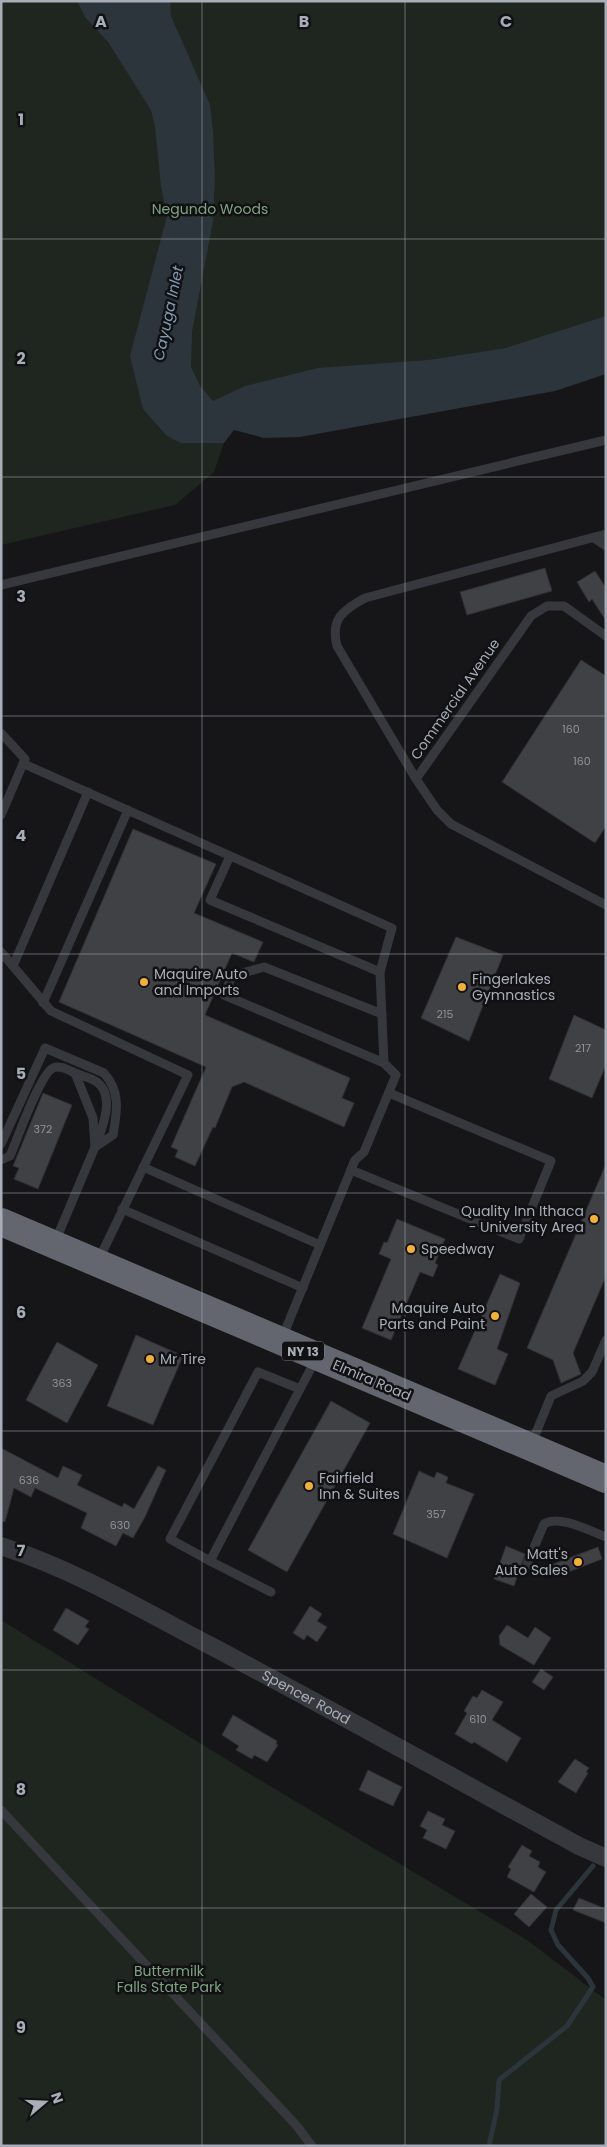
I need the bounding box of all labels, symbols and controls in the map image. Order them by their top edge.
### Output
text: A [95,10,107,33]
text: B [299,10,309,33]
text: C [500,10,512,33]
text: 1 [18,108,24,131]
park label: Negundo Woods [152,199,268,219]
water label: Cayuga Inlet [148,263,188,362]
text: 2 [16,347,26,370]
text: 3 [16,585,26,608]
street label: Commercial Avenue [406,634,505,764]
house number: 160 [562,721,580,737]
house number: 160 [573,753,591,769]
text: 4 [16,824,27,847]
place label: Maquire Auto and Imports [154,964,248,1000]
place label: Fingerlakes Gymnastics [472,969,555,1005]
marker: Maquire Auto and Imports [138,976,150,988]
marker: Fingerlakes Gymnastics [456,981,468,993]
house number: 215 [437,1006,453,1022]
house number: 217 [575,1040,591,1056]
text: 5 [16,1062,26,1085]
house number: 372 [34,1121,52,1137]
place label: Quality Inn Ithaca - University Area [461,1201,584,1237]
marker: Quality Inn Ithaca - University Area [588,1213,600,1225]
place label: Speedway [421,1239,494,1259]
marker: Speedway [405,1243,417,1255]
place label: Maquire Auto Parts and Paint [379,1298,485,1334]
text: 6 [16,1301,26,1324]
marker: Maquire Auto Parts and Paint [489,1310,501,1322]
road number: NY 13 [282,1342,324,1360]
place label: Mr Tire [160,1349,206,1369]
marker: Mr Tire [144,1353,156,1365]
street label: Elmira Road [330,1355,414,1405]
house number: 363 [52,1375,72,1391]
place label: Fairfield Inn & Suites [319,1468,400,1504]
house number: 636 [19,1472,39,1488]
marker: Fairfield Inn & Suites [303,1480,315,1492]
house number: 357 [426,1506,446,1522]
house number: 630 [110,1517,130,1533]
text: 7 [17,1539,26,1562]
place label: Matt's Auto Sales [495,1544,568,1580]
marker: Matt's Auto Sales [572,1556,584,1568]
street label: Spencer Road [258,1665,354,1729]
house number: 610 [469,1711,487,1727]
text: 8 [16,1778,26,1801]
park label: Buttermilk Falls State Park [117,1961,222,1997]
text: 9 [16,2016,26,2039]
north arrow [20,2077,70,2127]
text: N [46,2090,68,2106]

